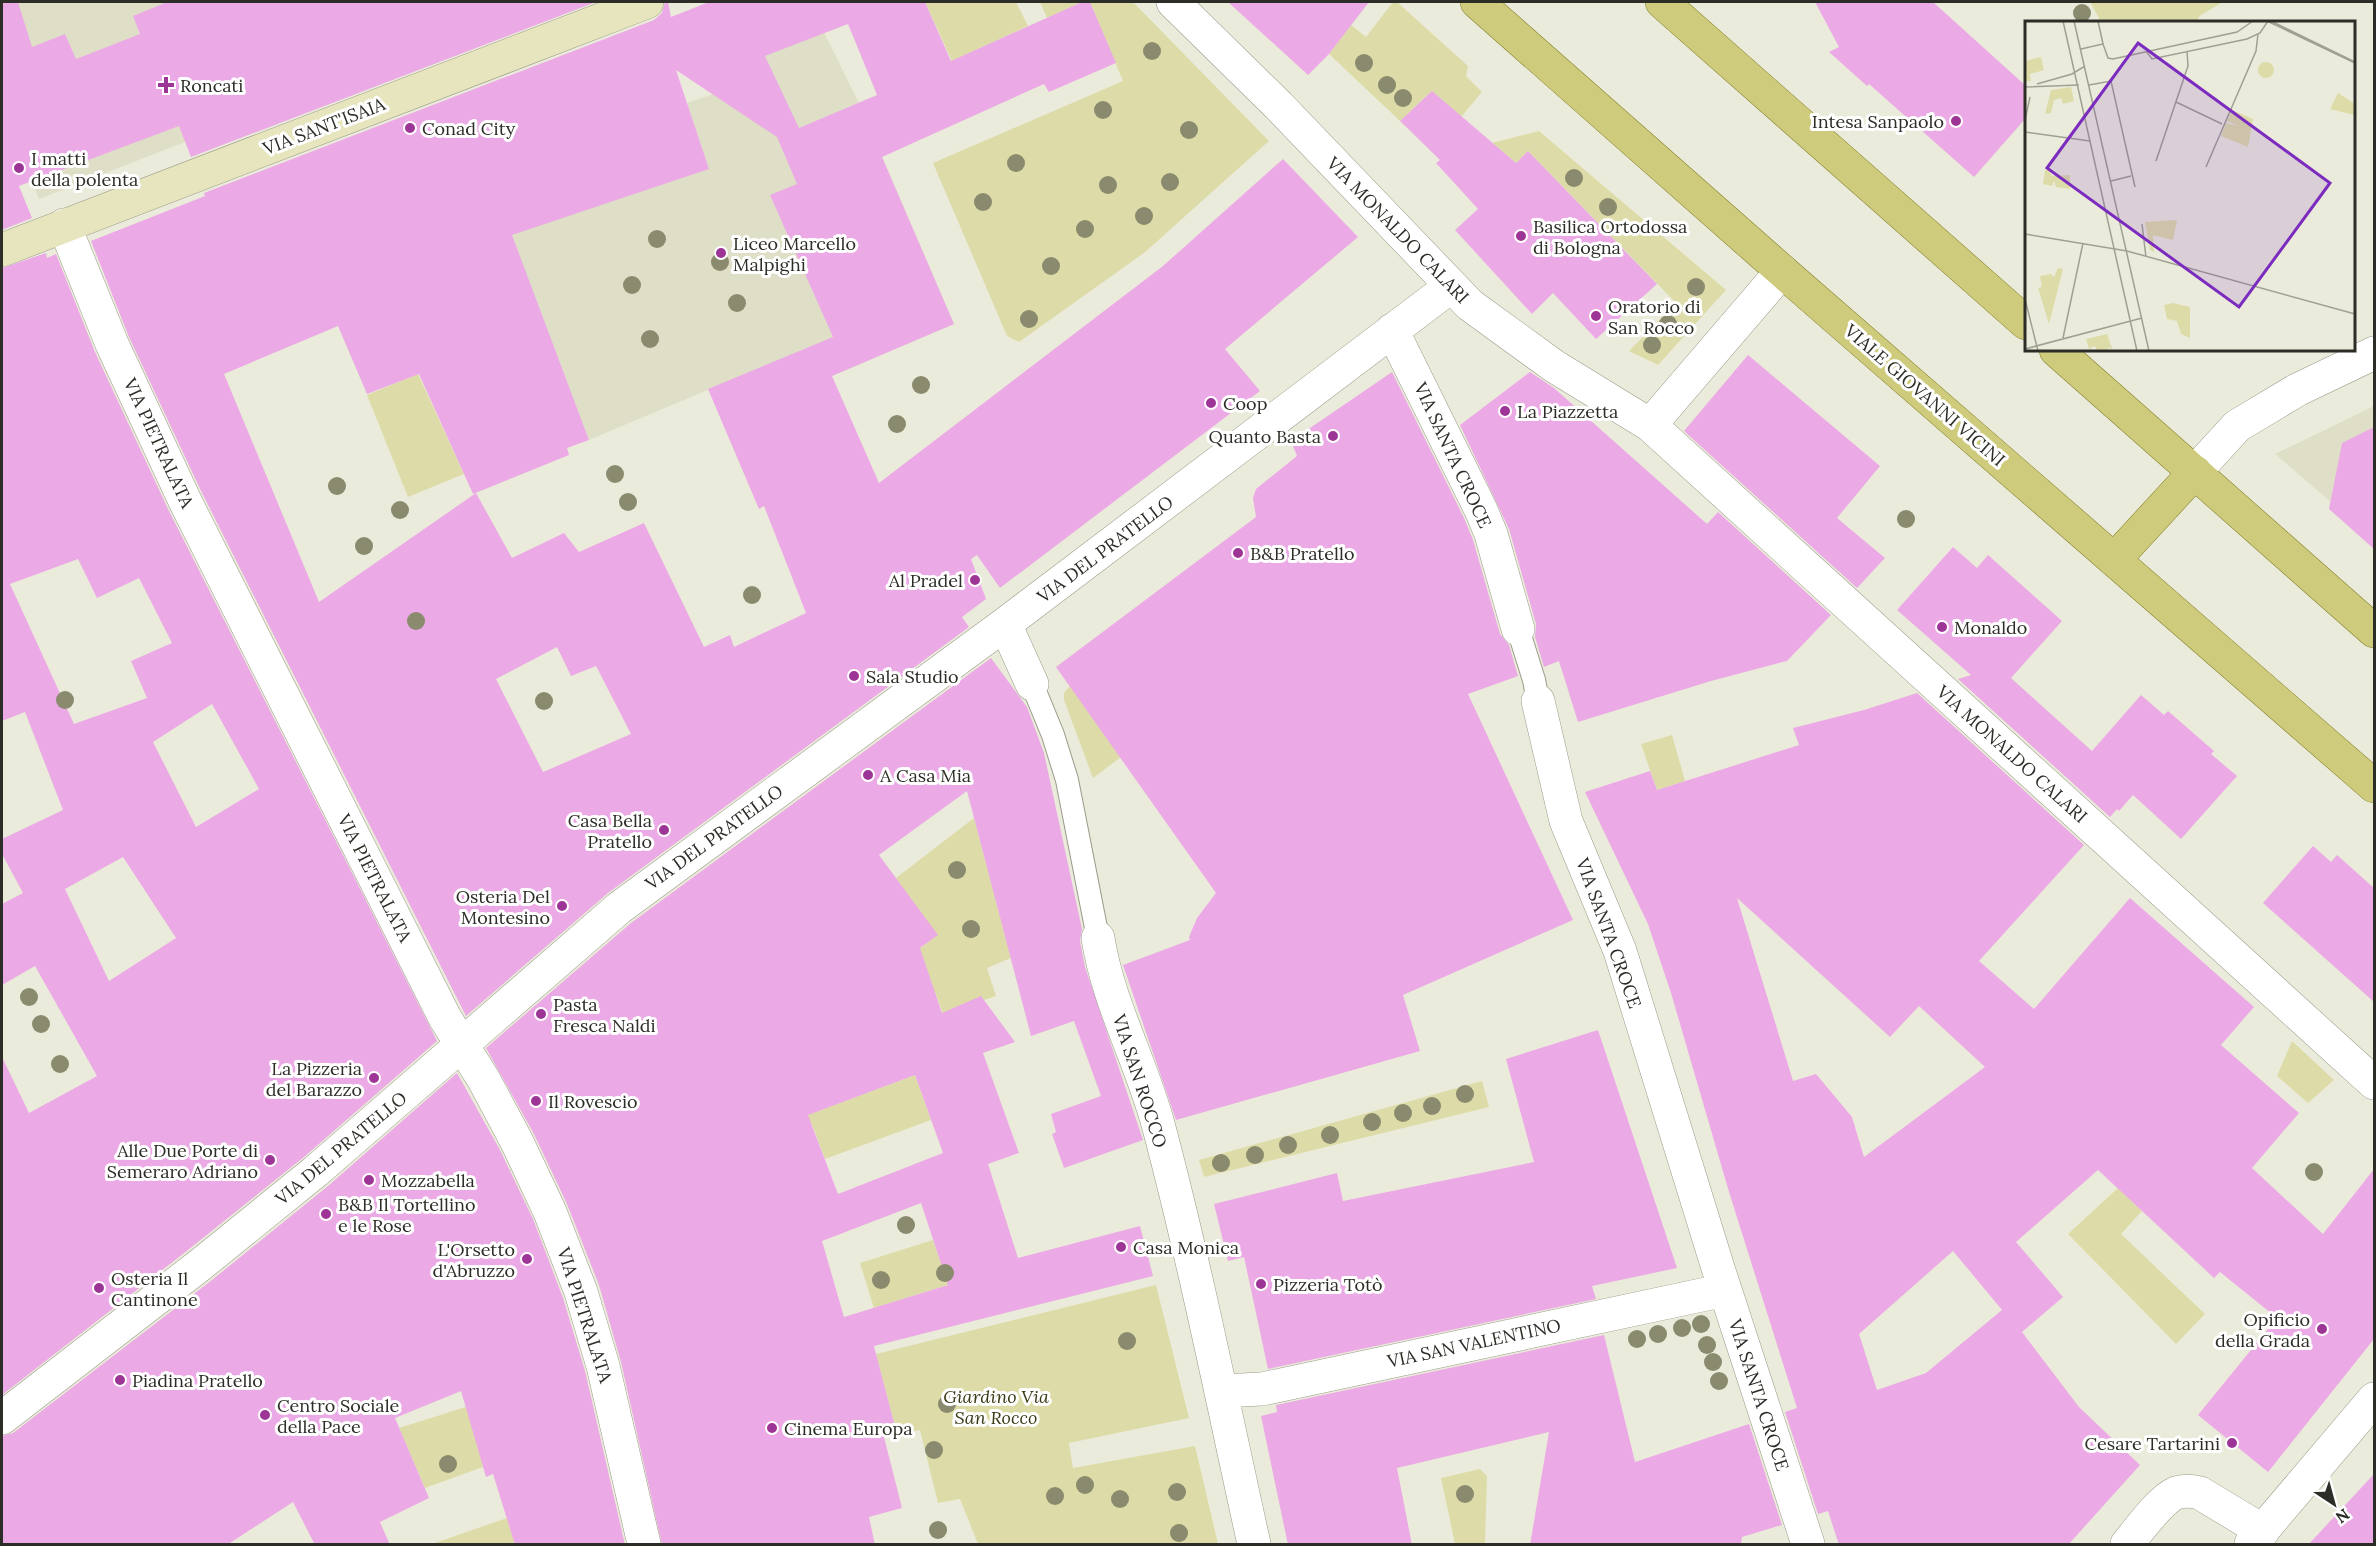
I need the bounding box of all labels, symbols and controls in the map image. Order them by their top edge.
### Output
inset map [2025,21,2355,351]
place label: Roncati [180,74,243,97]
marker: Roncati [157,76,175,94]
street label: VIA SANT'ISAIA [259,92,389,160]
place label: Intesa Sanpaolo [1812,110,1944,133]
marker: Intesa Sanpaolo [1949,114,1963,128]
place label: Conad City [422,117,516,140]
marker: Conad City [403,121,417,135]
place label: I matti della polenta [31,147,138,191]
street label: VIA MONALDO CALARI [1321,151,1474,308]
marker: I matti della polenta [12,161,26,175]
place label: Basilica Ortodossa di Bologna [1533,215,1687,259]
marker: Basilica Ortodossa di Bologna [1514,229,1528,243]
place label: Liceo Marcello Malpighi [733,232,856,276]
marker: Liceo Marcello Malpighi [714,246,728,260]
place label: Oratorio di San Rocco [1608,295,1701,339]
marker: Oratorio di San Rocco [1589,309,1603,323]
street label: VIALE GIOVANNI VICINI [1839,318,2010,471]
street label: VIA PIETRALATA [118,373,199,512]
street label: VIA SANTA CROCE [1409,378,1497,531]
place label: Coop [1223,392,1267,415]
marker: Coop [1204,396,1218,410]
place label: La Piazzetta [1517,400,1618,423]
marker: La Piazzetta [1498,404,1512,418]
place label: Quanto Basta [1209,425,1321,448]
marker: Quanto Basta [1326,429,1340,443]
street label: VIA DEL PRATELLO [1032,490,1178,608]
place label: B&B Pratello [1250,542,1354,565]
marker: B&B Pratello [1231,546,1245,560]
place label: Al Pradel [888,569,963,592]
marker: Al Pradel [968,573,982,587]
place label: Monaldo [1954,616,2027,639]
marker: Monaldo [1935,620,1949,634]
place label: Sala Studio [866,665,959,688]
marker: Sala Studio [847,669,861,683]
street label: VIA MONALDO CALARI [1931,679,2092,828]
place label: A Casa Mia [879,764,971,787]
marker: A Casa Mia [861,768,875,782]
street label: VIA DEL PRATELLO [640,779,787,895]
street label: VIA PIETRALATA [332,809,418,947]
place label: Casa Bella Pratello [568,809,652,853]
marker: Casa Bella Pratello [657,823,671,837]
street label: VIA SANTA CROCE [1571,854,1647,1011]
place label: Osteria Del Montesino [456,885,550,929]
marker: Osteria Del Montesino [555,899,569,913]
place label: Pasta Fresca Naldi [553,993,656,1037]
marker: Pasta Fresca Naldi [534,1007,548,1021]
street label: VIA SAN ROCCO [1107,1011,1172,1151]
place label: La Pizzeria del Barazzo [266,1057,362,1101]
marker: La Pizzeria del Barazzo [367,1071,381,1085]
street label: VIA DEL PRATELLO [270,1086,411,1210]
place label: Il Rovescio [548,1090,638,1113]
marker: Il Rovescio [529,1094,543,1108]
place label: Alle Due Porte di Semeraro Adriano [107,1139,258,1183]
marker: Alle Due Porte di Semeraro Adriano [263,1153,277,1167]
place label: Mozzabella [381,1169,475,1192]
marker: Mozzabella [362,1173,376,1187]
place label: B&B Il Tortellino e le Rose [338,1193,475,1237]
marker: B&B Il Tortellino e le Rose [319,1207,333,1221]
place label: Casa Monica [1133,1236,1239,1259]
place label: L'Orsetto d'Abruzzo [432,1238,515,1282]
marker: Casa Monica [1114,1240,1128,1254]
street label: VIA PIETRALATA [552,1244,618,1386]
marker: L'Orsetto d'Abruzzo [520,1252,534,1266]
place label: Osteria Il Cantinone [111,1267,198,1311]
place label: Pizzeria Totò [1273,1273,1382,1296]
marker: Pizzeria Totò [1254,1277,1268,1291]
marker: Osteria Il Cantinone [92,1281,106,1295]
place label: Opificio della Grada [2215,1308,2310,1352]
street label: VIA SAN VALENTINO [1384,1313,1563,1373]
street label: VIA SANTA CROCE [1723,1315,1794,1474]
marker: Opificio della Grada [2315,1322,2329,1336]
place label: Piadina Pratello [132,1369,263,1392]
marker: Piadina Pratello [113,1373,127,1387]
park label: Giardino Via San Rocco [943,1385,1049,1429]
place label: Centro Sociale della Pace [277,1394,400,1438]
marker: Centro Sociale della Pace [258,1408,272,1422]
place label: Cinema Europa [784,1417,912,1440]
marker: Cinema Europa [765,1421,779,1435]
place label: Cesare Tartarini [2084,1432,2220,1455]
marker: Cesare Tartarini [2225,1436,2239,1450]
north arrow [2304,1474,2364,1534]
text: N [2332,1504,2354,1528]

